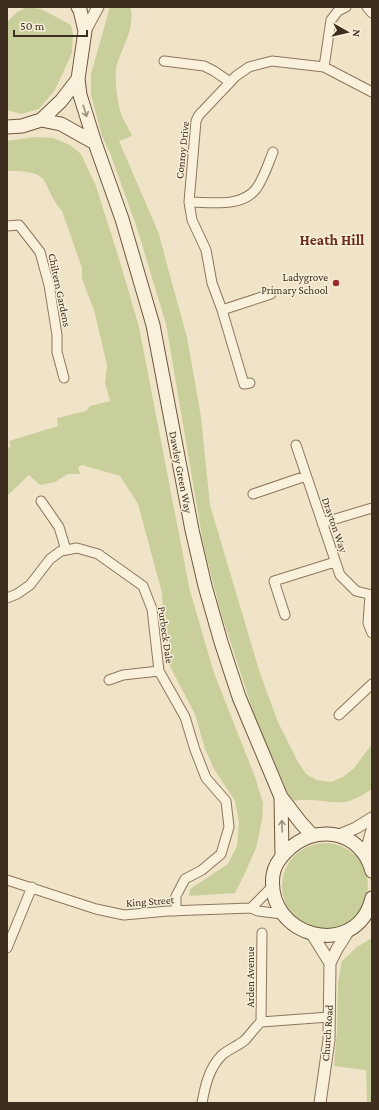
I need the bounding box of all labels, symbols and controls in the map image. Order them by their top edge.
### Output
scale bar [14,12,87,38]
north arrow [327,12,367,52]
text: 50 m [20,19,45,33]
text: N [350,29,363,38]
one-way arrow [82,104,89,117]
street label: Conroy Drive [173,120,192,180]
district label: Heath Hill [300,232,365,248]
street label: Chiltern Gardens [46,252,74,328]
place label: Ladygrove Primary School [261,271,328,297]
marker: Ladygrove Primary School [331,278,341,288]
street label: Dawley Green Way [166,430,195,515]
street label: Drayton Way [319,496,350,556]
street label: Purbeck Dale [156,606,176,665]
one-way arrow [278,820,286,833]
street label: King Street [126,893,175,910]
street label: Arden Avenue [244,946,256,1007]
street label: Church Road [319,1004,335,1062]

